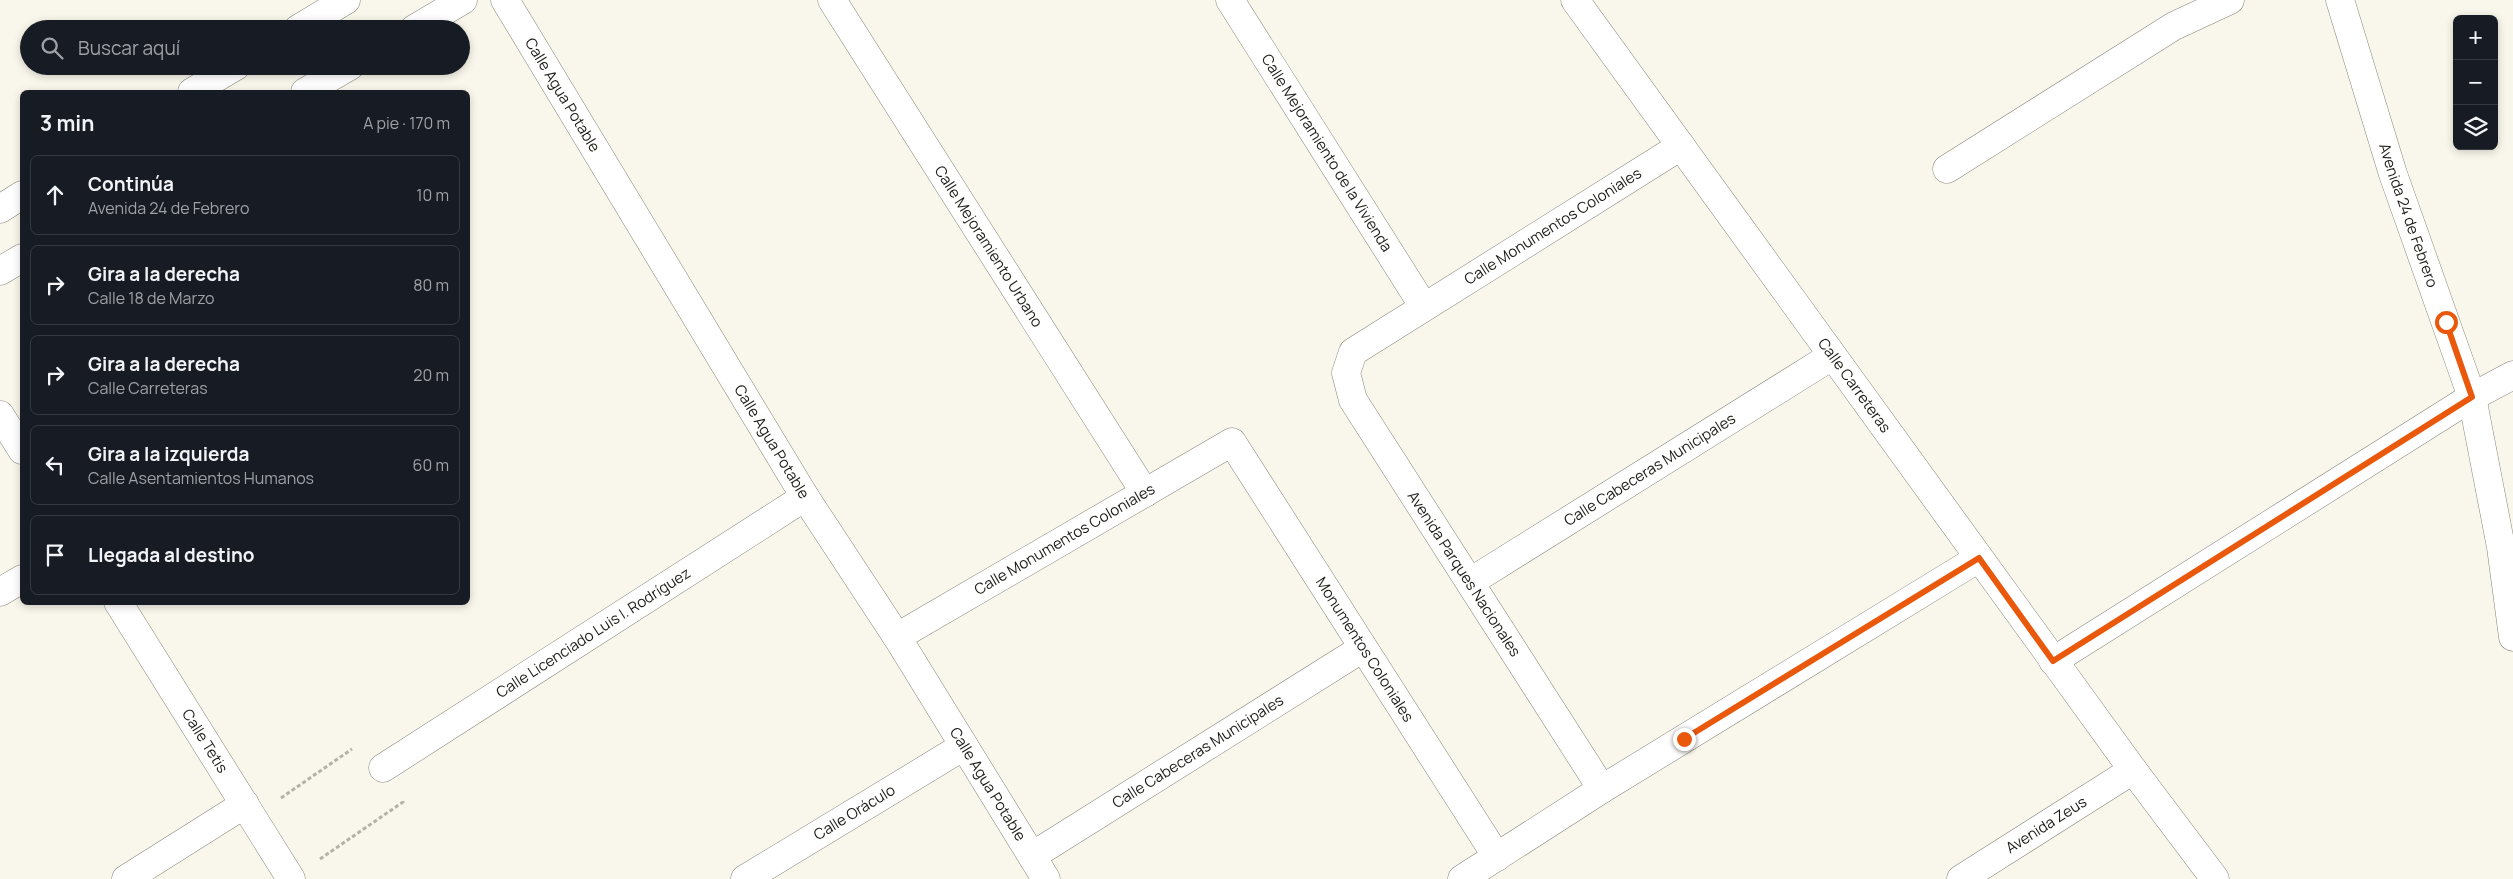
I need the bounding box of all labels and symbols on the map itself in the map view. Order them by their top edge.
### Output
street label: Calle Agua Potable [520,34,605,156]
street label: Calle Mejoramiento de la Vivienda [1257,50,1398,256]
street label: Avenida 24 de Febrero [2374,141,2443,290]
street label: Calle Mejoramiento Urbano [930,161,1048,331]
street label: Calle Monumentos Coloniales [1460,162,1645,290]
route start [2435,311,2458,334]
street label: Calle Carreteras [1813,334,1896,437]
street label: Calle Agua Potable [730,380,815,503]
street label: Calle Cabeceras Municipales [1560,408,1740,531]
street label: Calle Monumentos Coloniales [970,478,1159,600]
street label: Avenida Parques Nacionales [1403,487,1526,661]
street label: Calle Licenciado Luis I. Rodríguez [492,562,694,703]
street label: Monumentos Coloniales [1311,573,1419,726]
street label: Calle Cabeceras Municipales [1108,689,1288,813]
street label: Calle Tetis [177,705,233,777]
street label: Calle Agua Potable [945,723,1031,845]
route end [1673,728,1696,751]
street label: Calle Oráculo [809,779,899,845]
street label: Avenida Zeus [2001,791,2091,858]

